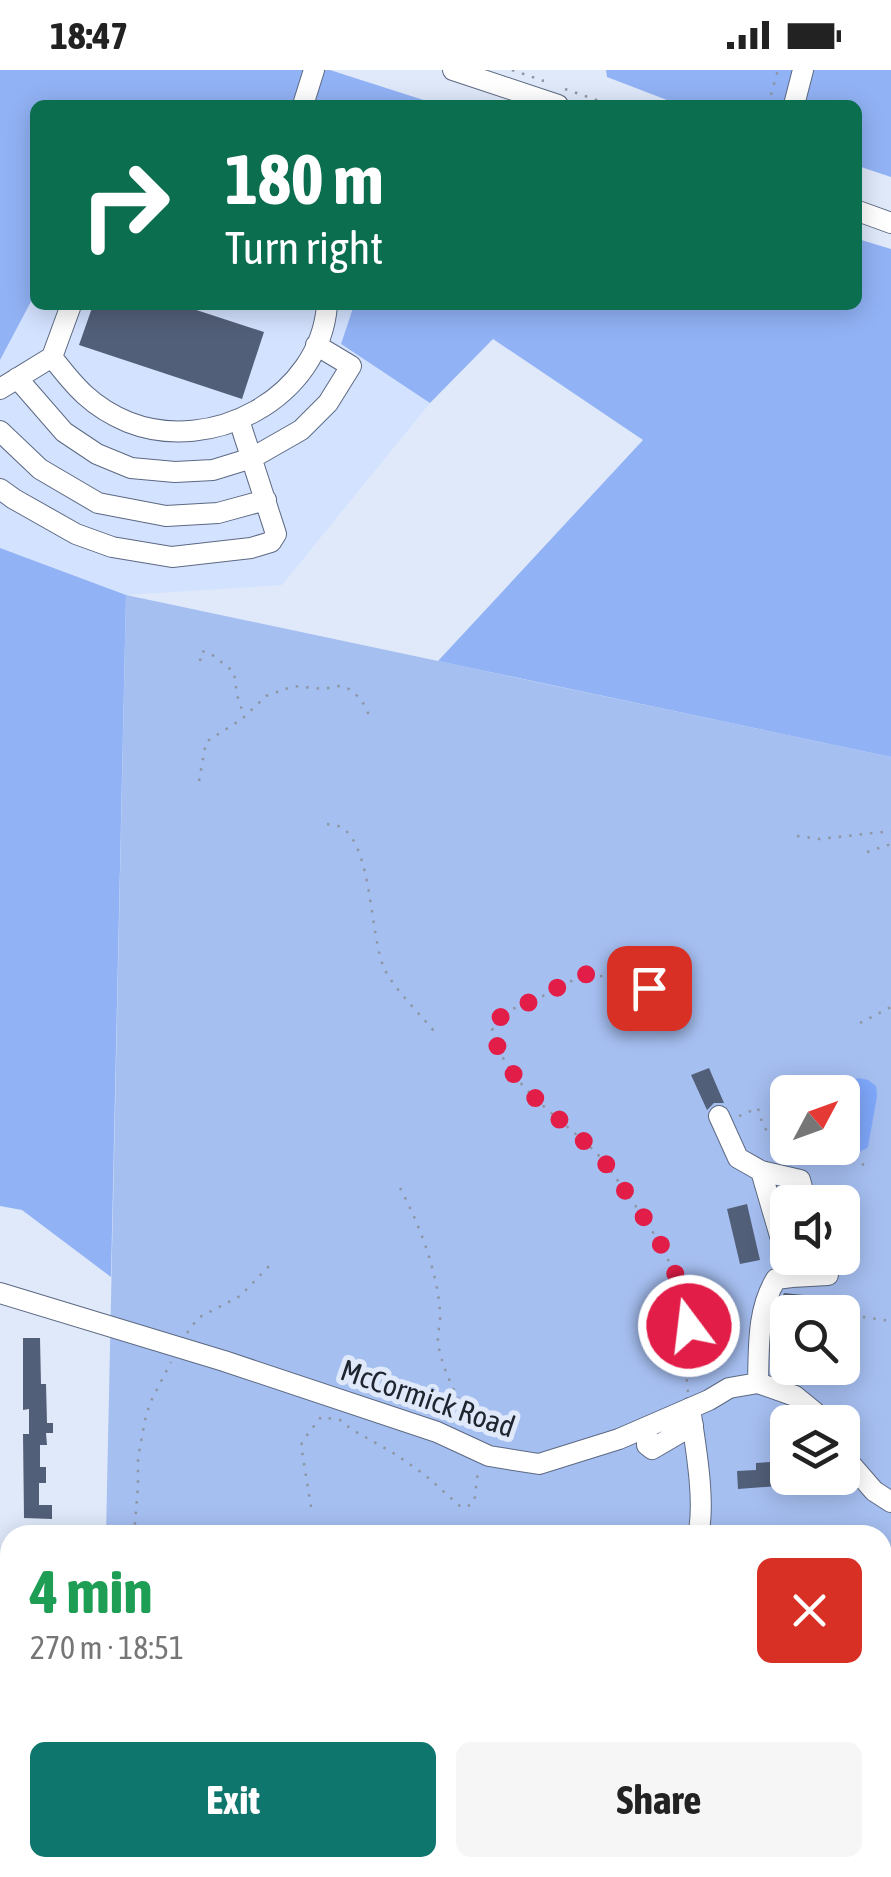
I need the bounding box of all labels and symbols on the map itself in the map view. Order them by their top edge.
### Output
pin [607,946,692,1031]
north arrow [770,1075,860,1165]
position arrow [637,1274,741,1378]
street label: McCormick Road [336,1352,520,1444]

